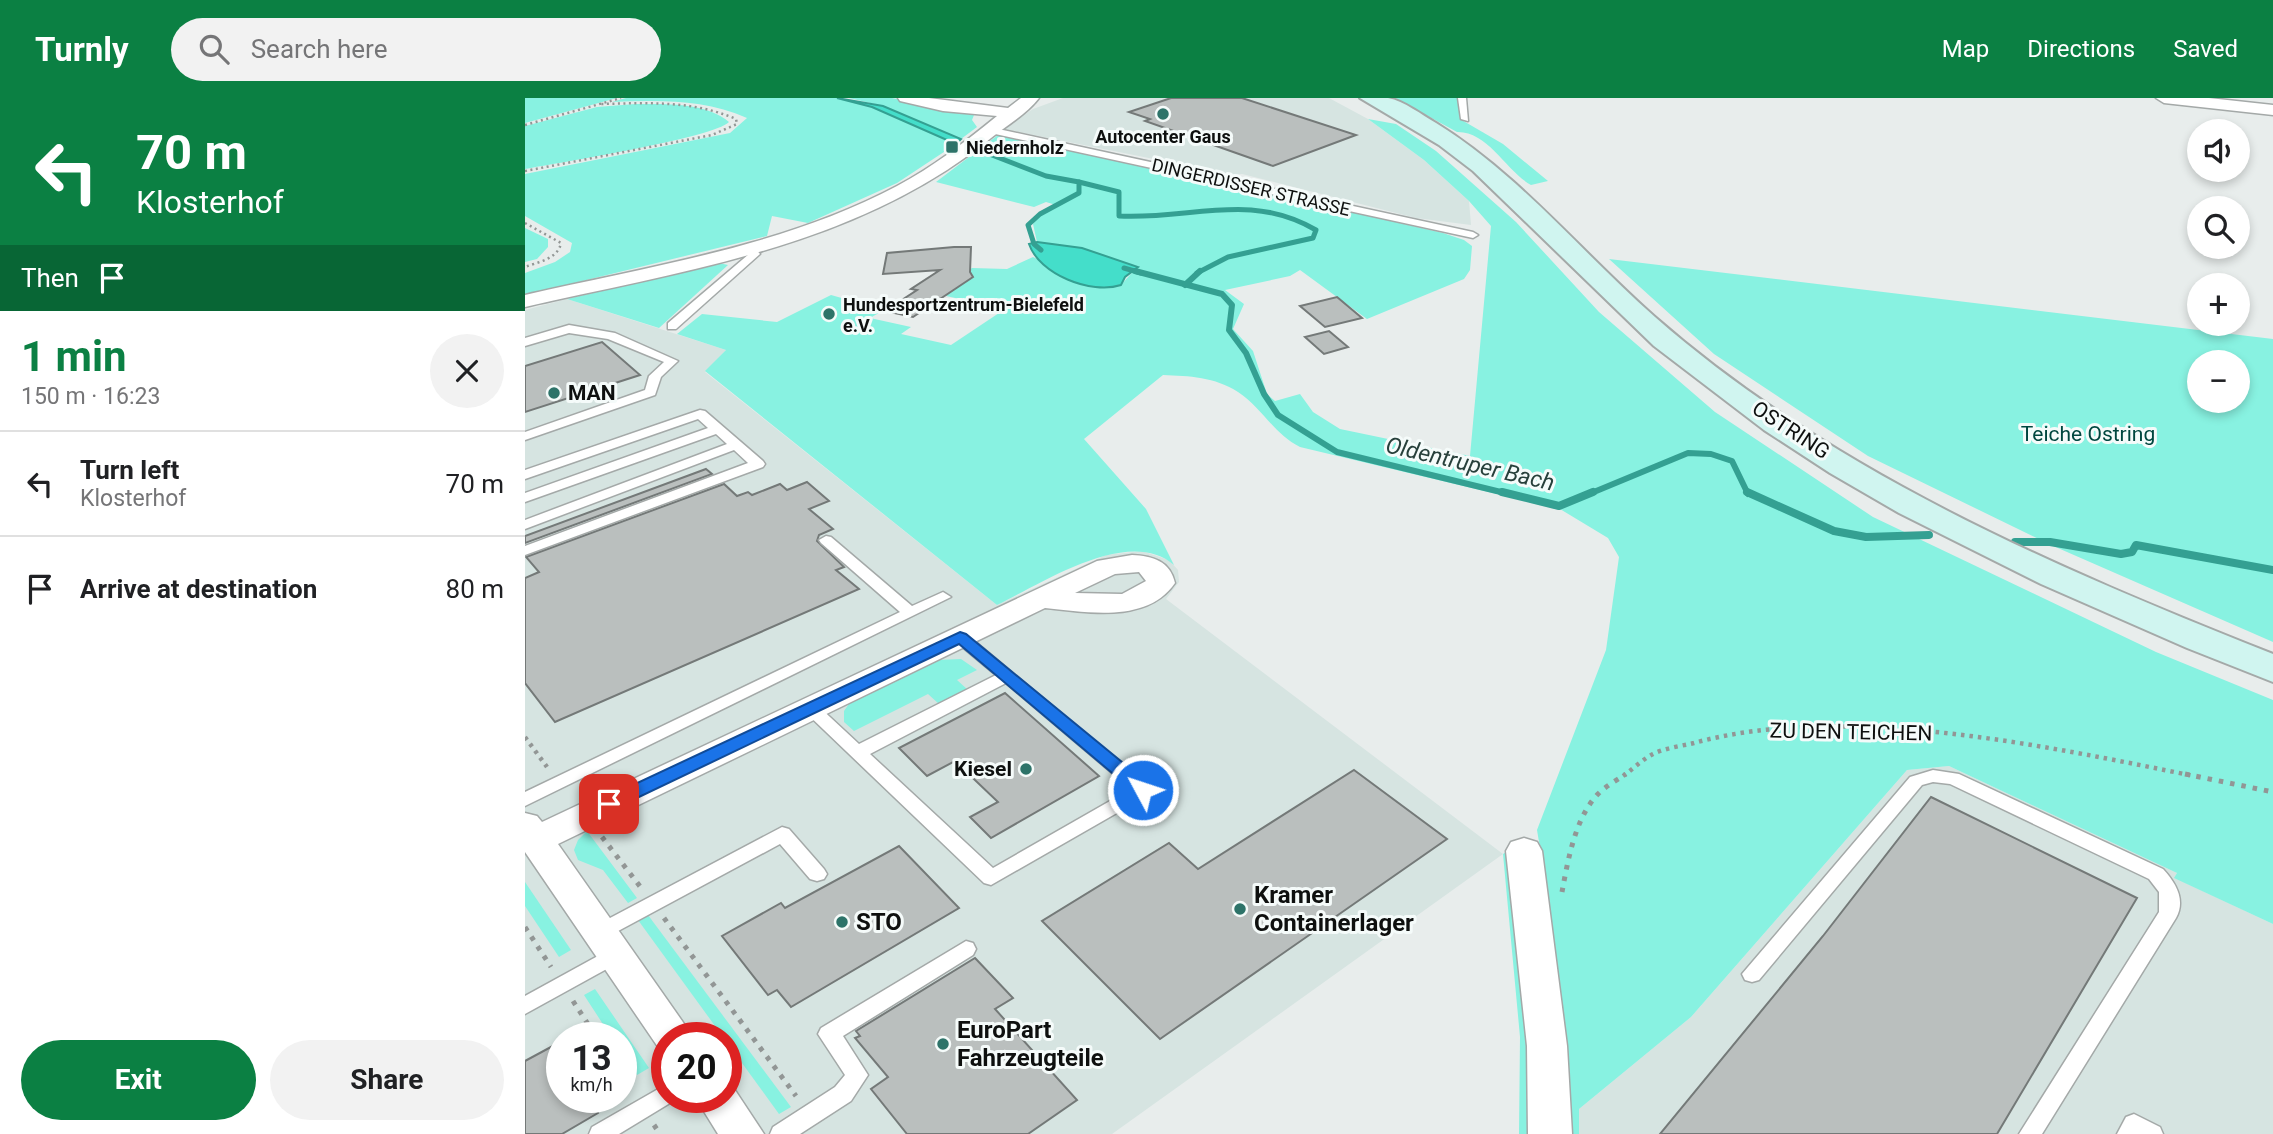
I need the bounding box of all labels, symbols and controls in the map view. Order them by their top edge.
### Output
search box [171,18,661,81]
text: Turnly [35,30,129,69]
icon: search [195,30,233,68]
text: Search here [251,34,387,64]
text: Map [1942,35,1989,63]
text: Directions [2027,35,2135,63]
text: Saved [2173,35,2238,63]
marker: Autocenter Gaus [1155,106,1171,122]
map controls [2187,119,2250,413]
button: sound [2187,119,2250,182]
text: 70 m [136,124,247,181]
icon: left [21,126,112,217]
place label: Autocenter Gaus [1095,126,1231,147]
place label: Niedernholz [966,137,1064,158]
marker: Niedernholz [944,139,960,155]
street label: DINGERDISSER STRASSE [1150,154,1352,220]
text: Klosterhof [136,183,284,221]
button: search [2187,196,2250,259]
icon: arrive [93,259,131,297]
text: Then [21,263,79,293]
button: + [2187,273,2250,336]
place label: Hundesportzentrum-Bielefeld e.V. [843,294,1084,336]
marker: Hundesportzentrum-Bielefeld e.V. [821,306,837,322]
text: 1 min [21,332,127,381]
button: close [430,334,504,408]
button: − [2187,350,2250,413]
place label: MAN [568,381,616,405]
text: 150 m · 16:23 [21,383,160,410]
marker: MAN [546,385,562,401]
street label: OSTRING [1748,396,1834,464]
park label: Teiche Ostring [2021,422,2155,446]
water label: Oldentruper Bach [1383,431,1557,497]
text: Turn left [80,455,179,485]
icon: left [21,465,59,503]
text: 70 m [446,469,504,499]
text: Klosterhof [80,485,186,512]
icon: arrive [21,570,59,608]
text: Arrive at destination [80,574,317,604]
text: 80 m [446,574,504,604]
street label: ZU DEN TEICHEN [1769,719,1933,745]
position arrow [1106,753,1180,827]
place label: Kiesel [954,757,1012,781]
marker: Kiesel [1018,761,1034,777]
pin [579,774,639,834]
icon: arrive [590,785,628,823]
place label: Kramer Containerlager [1254,881,1414,937]
marker: Kramer Containerlager [1232,901,1248,917]
place label: STO [856,908,902,936]
marker: STO [834,914,850,930]
place label: EuroPart Fahrzeugteile [957,1016,1104,1072]
speed limit sign: 20 [651,1022,742,1113]
marker: EuroPart Fahrzeugteile [935,1036,951,1052]
text: 13 [571,1038,612,1079]
button: Exit [21,1040,256,1120]
button: Share [270,1040,504,1120]
text: km/h [570,1074,613,1095]

